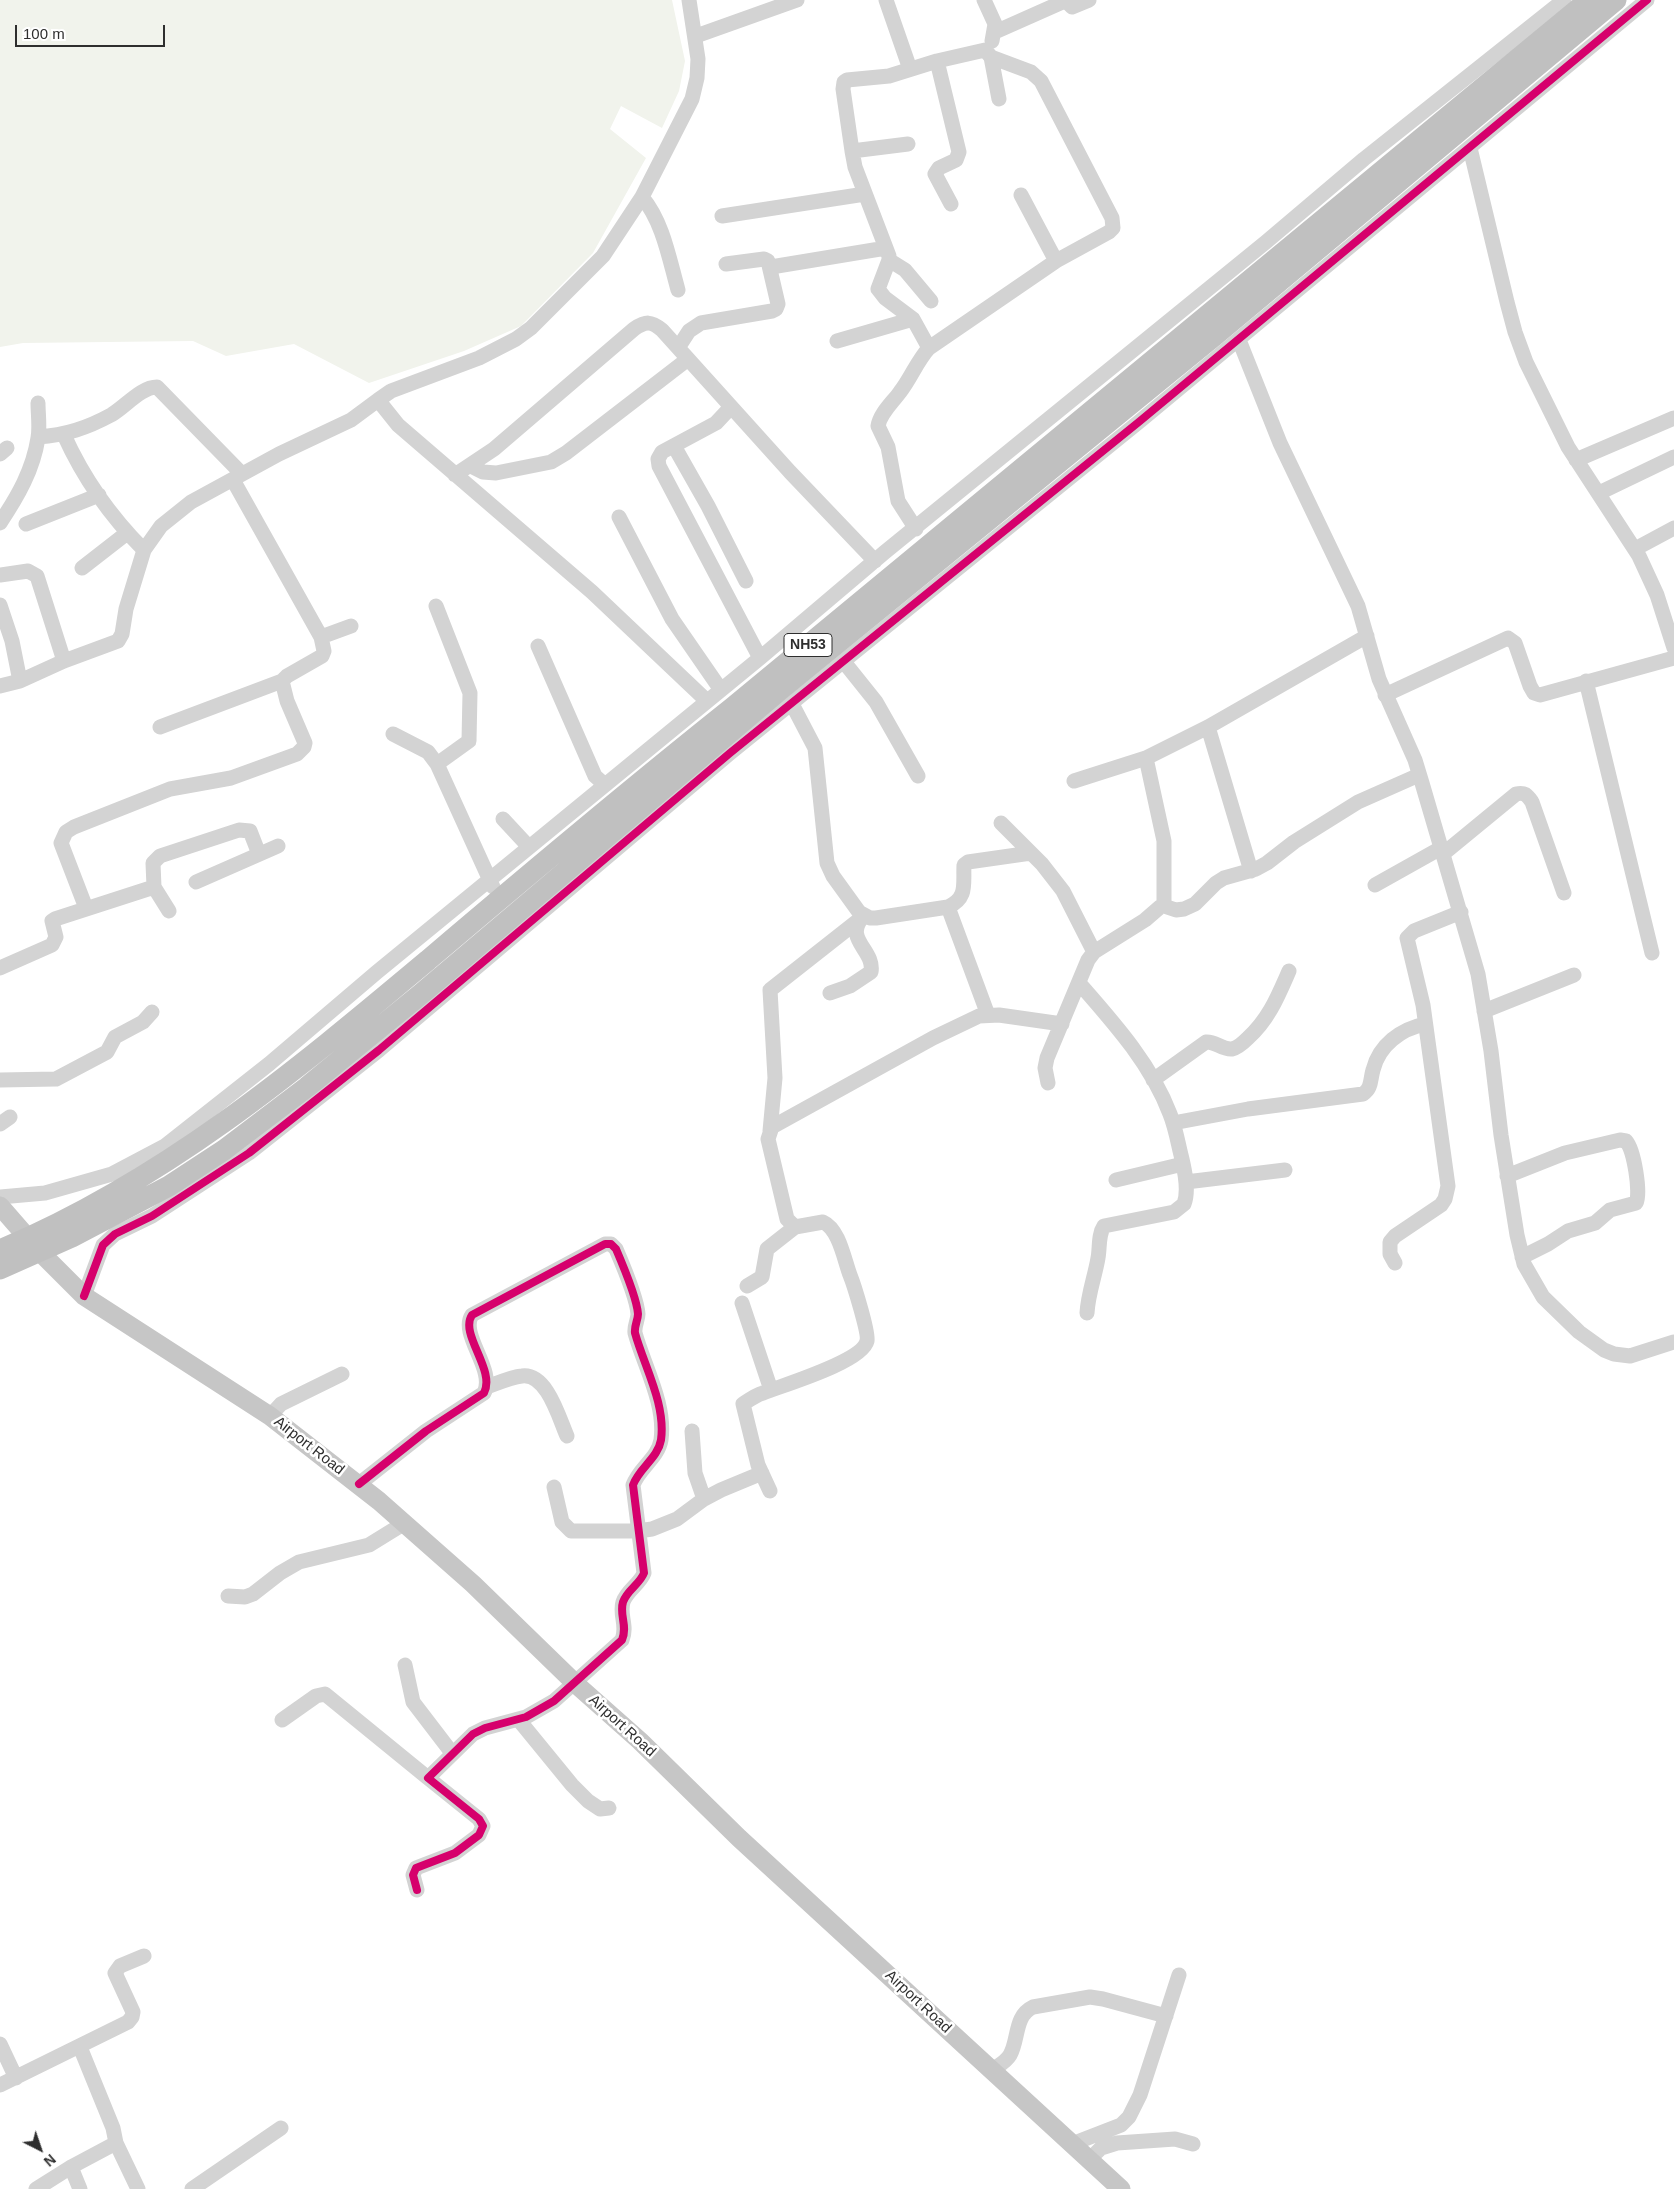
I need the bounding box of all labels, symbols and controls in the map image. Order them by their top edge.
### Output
scale bar [18,15,168,47]
text: 100 m [23,25,65,42]
road number: NH53 [784,634,832,656]
street label: Airport Road [270,1413,348,1479]
street label: Airport Road [585,1691,659,1761]
street label: Airport Road [881,1967,955,2037]
north arrow [15,2124,65,2174]
text: N [41,2151,59,2170]

